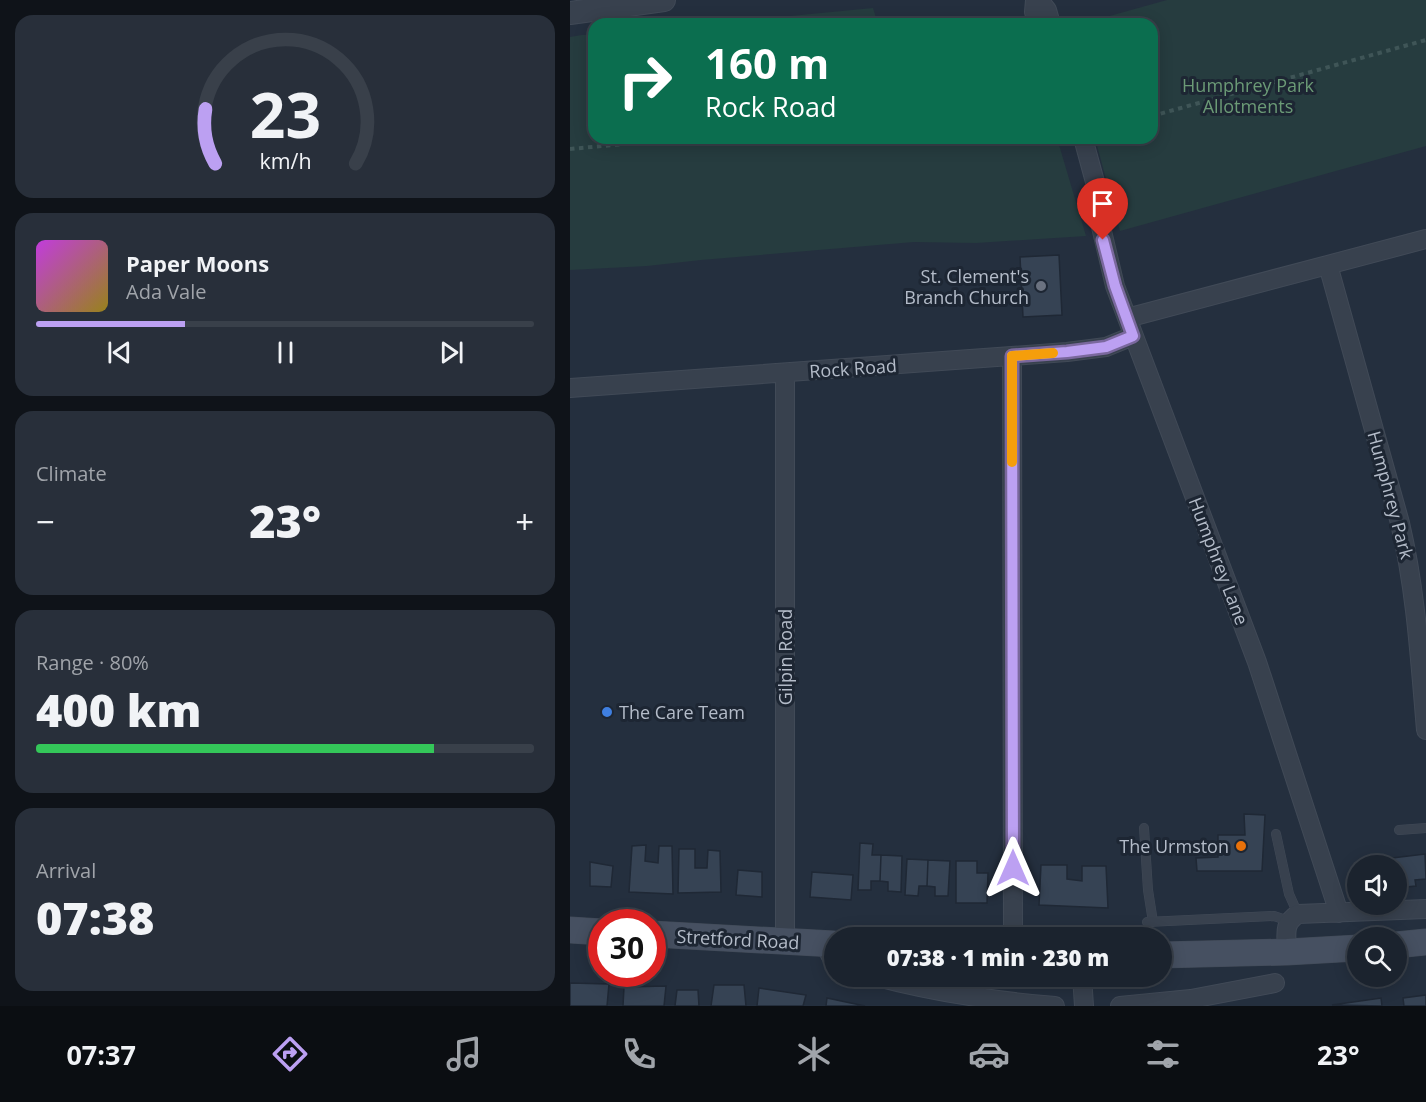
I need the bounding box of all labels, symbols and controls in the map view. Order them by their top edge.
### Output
text: 160 m [705,34,829,91]
icon: right [606,42,684,120]
text: 23 [249,71,321,156]
park label: Humphrey Park Allotments [1182,73,1314,118]
text: Rock Road [705,88,836,125]
text: km/h [259,146,311,175]
pin [1077,178,1128,240]
icon: arrive [1086,187,1119,220]
text: Paper Moons [126,248,269,278]
place label: St. Clement's Branch Church [904,264,1029,309]
text: Ada Vale [126,278,207,305]
marker: St. Clement's Branch Church [1034,279,1048,293]
icon: previous [103,336,136,369]
icon: pause [269,336,302,369]
icon: next [435,336,468,369]
street label: Rock Road [808,353,898,383]
street label: Humphrey Park [1362,428,1420,562]
text: Climate [36,460,107,487]
text: 23° [249,490,321,551]
street label: Humphrey Lane [1184,494,1254,628]
text: − [36,499,55,544]
text: + [515,499,534,544]
street label: Gilpin Road [773,609,797,705]
text: Range · 80% [36,649,149,676]
text: 400 km [36,679,201,740]
place label: The Care Team [619,700,745,724]
marker: The Care Team [600,705,614,719]
place label: The Urmston [1119,834,1229,858]
position arrow [981,836,1045,900]
marker: The Urmston [1234,839,1248,853]
map controls [1347,855,1407,987]
button: sound [1347,855,1407,915]
text: Arrival [36,857,96,884]
text: 07:38 [36,887,154,948]
speed limit sign: 30 [588,909,666,987]
street label: Stretford Road [676,924,800,954]
button: search [1347,927,1407,987]
text: 07:38 · 1 min · 230 m [887,942,1109,972]
icon: directions [269,1033,311,1075]
icon: music [443,1033,485,1075]
icon: phone [618,1033,660,1075]
icon: climate [793,1033,835,1075]
icon: car [968,1033,1010,1075]
icon: filters [1142,1033,1184,1075]
text: 07:37 [66,1036,136,1073]
text: 23° [1317,1036,1360,1073]

